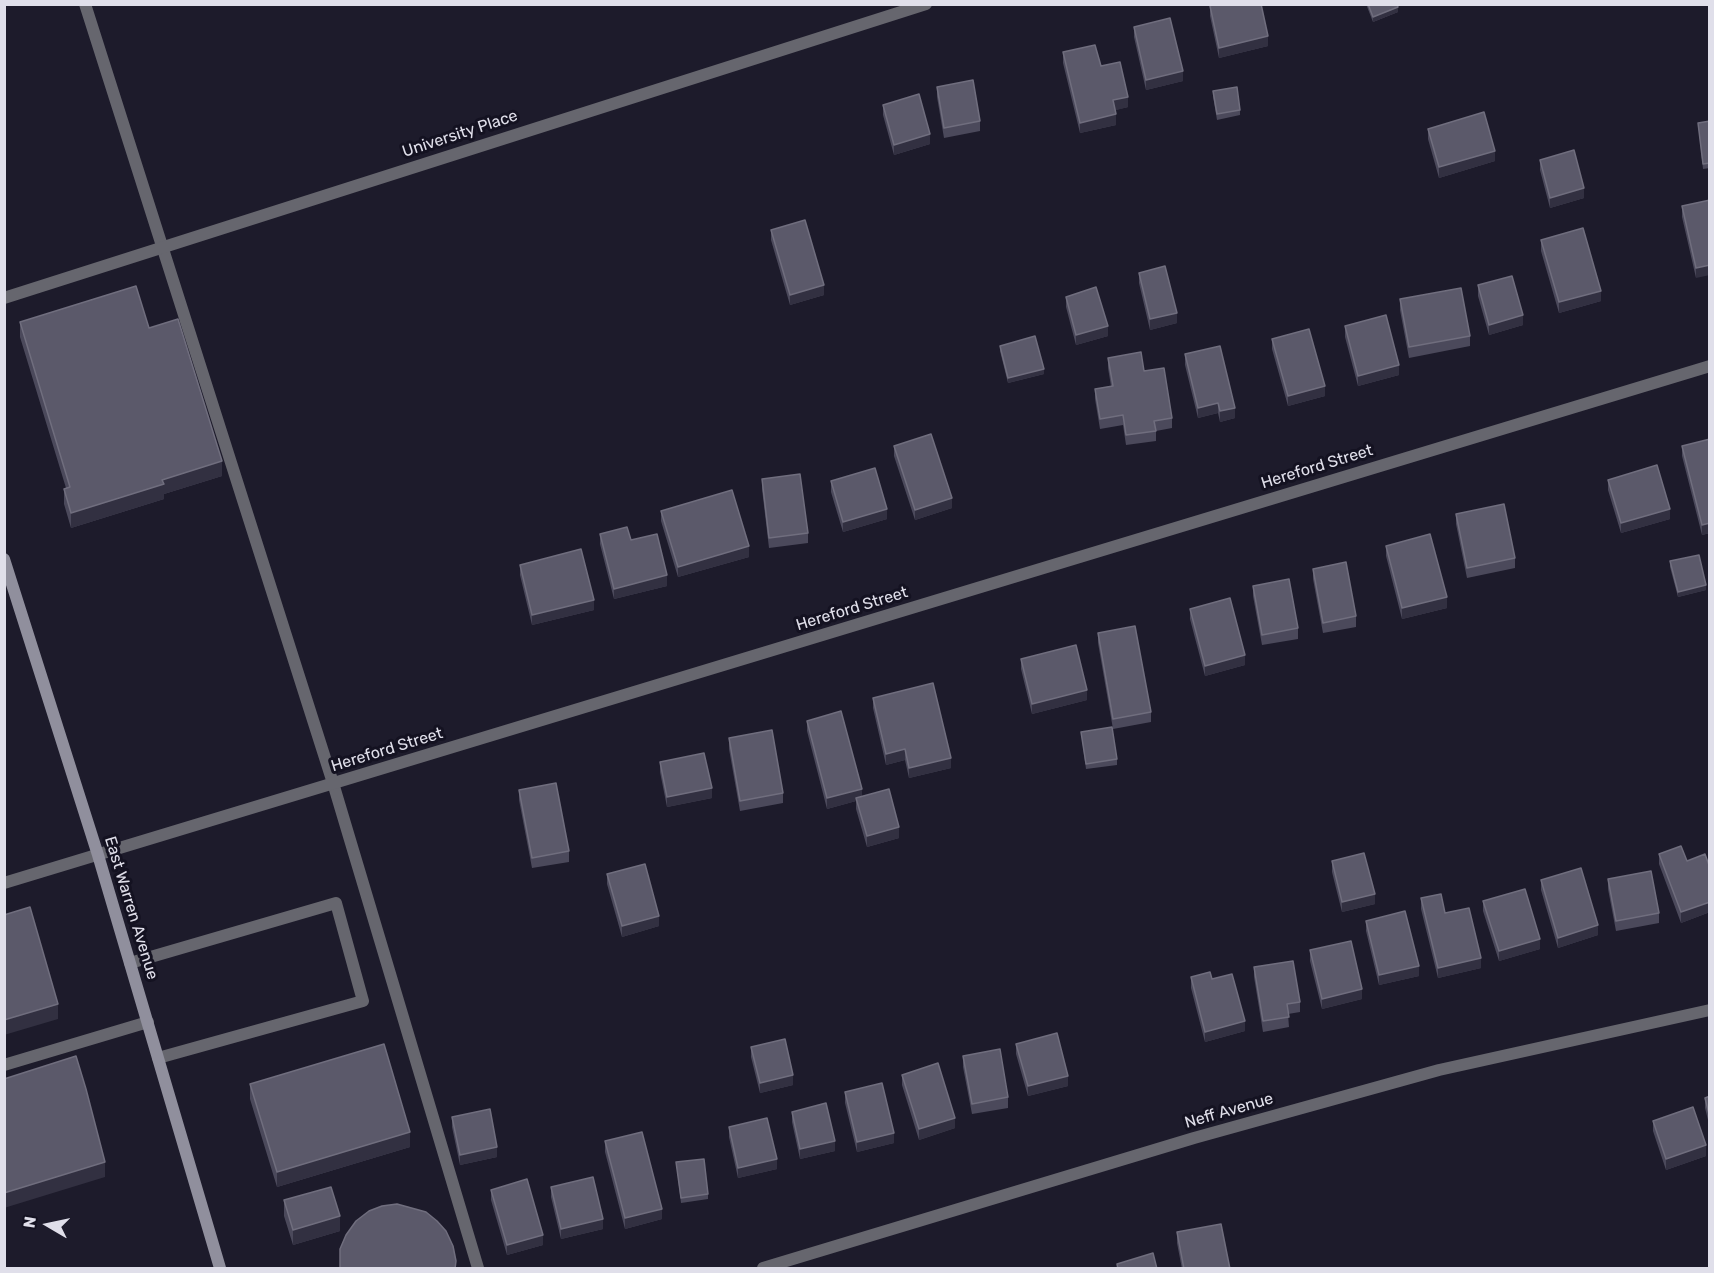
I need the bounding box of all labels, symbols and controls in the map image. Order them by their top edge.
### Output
street label: University Place [400,106,520,162]
street label: Hereford Street [1259,441,1375,493]
street label: Hereford Street [794,583,910,635]
street label: Hereford Street [329,724,445,776]
street label: East Warren Avenue [100,834,162,982]
street label: Neff Avenue [1183,1089,1275,1133]
north arrow [18,1195,78,1255]
text: N [19,1215,40,1229]

